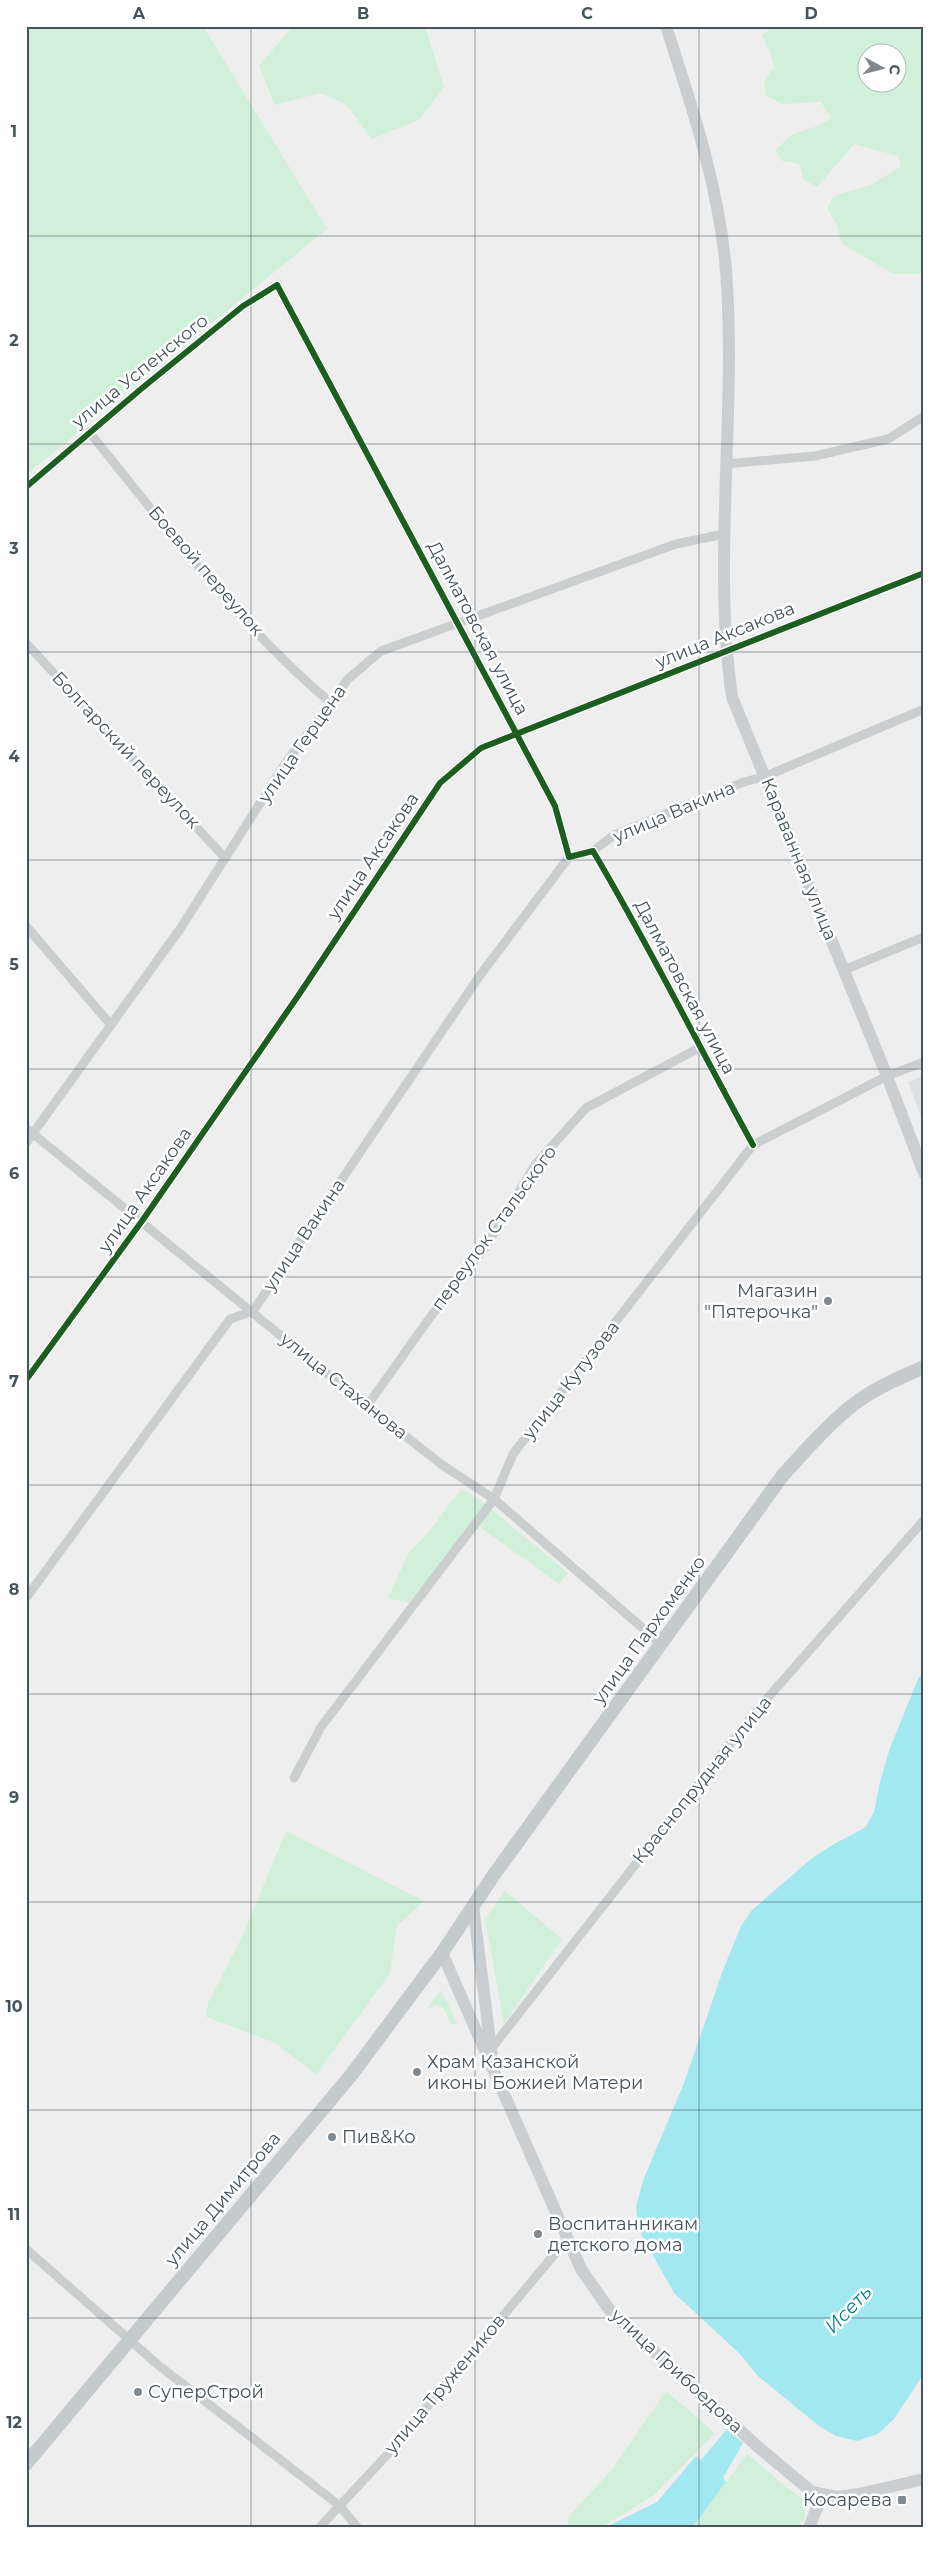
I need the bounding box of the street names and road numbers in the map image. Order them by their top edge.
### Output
street label: улица Успенского [67,309,213,433]
street label: Боевой переулок [144,502,269,641]
street label: Далматовская улица [423,537,533,719]
street label: улица Аксакова [651,597,798,673]
street label: Болгарский переулок [47,667,205,834]
street label: улица Герцена [253,681,351,808]
street label: Караванная улица [756,774,842,944]
street label: улица Вакина [609,776,738,848]
street label: улица Аксакова [322,788,424,924]
street label: Далматовская улица [630,896,740,1078]
street label: улица Аксакова [93,1123,196,1258]
street label: переулок Стальского [427,1141,561,1315]
street label: улица Вакина [258,1175,350,1296]
street label: улица Кутузова [517,1316,624,1444]
street label: улица Стаханова [275,1327,412,1444]
street label: улица Пархоменко [587,1552,710,1709]
street label: Краснопрудная улица [628,1692,776,1868]
street label: улица Димитрова [160,2128,285,2271]
street label: улица Грибоедова [606,2303,748,2438]
street label: улица Тружеников [379,2310,510,2459]

